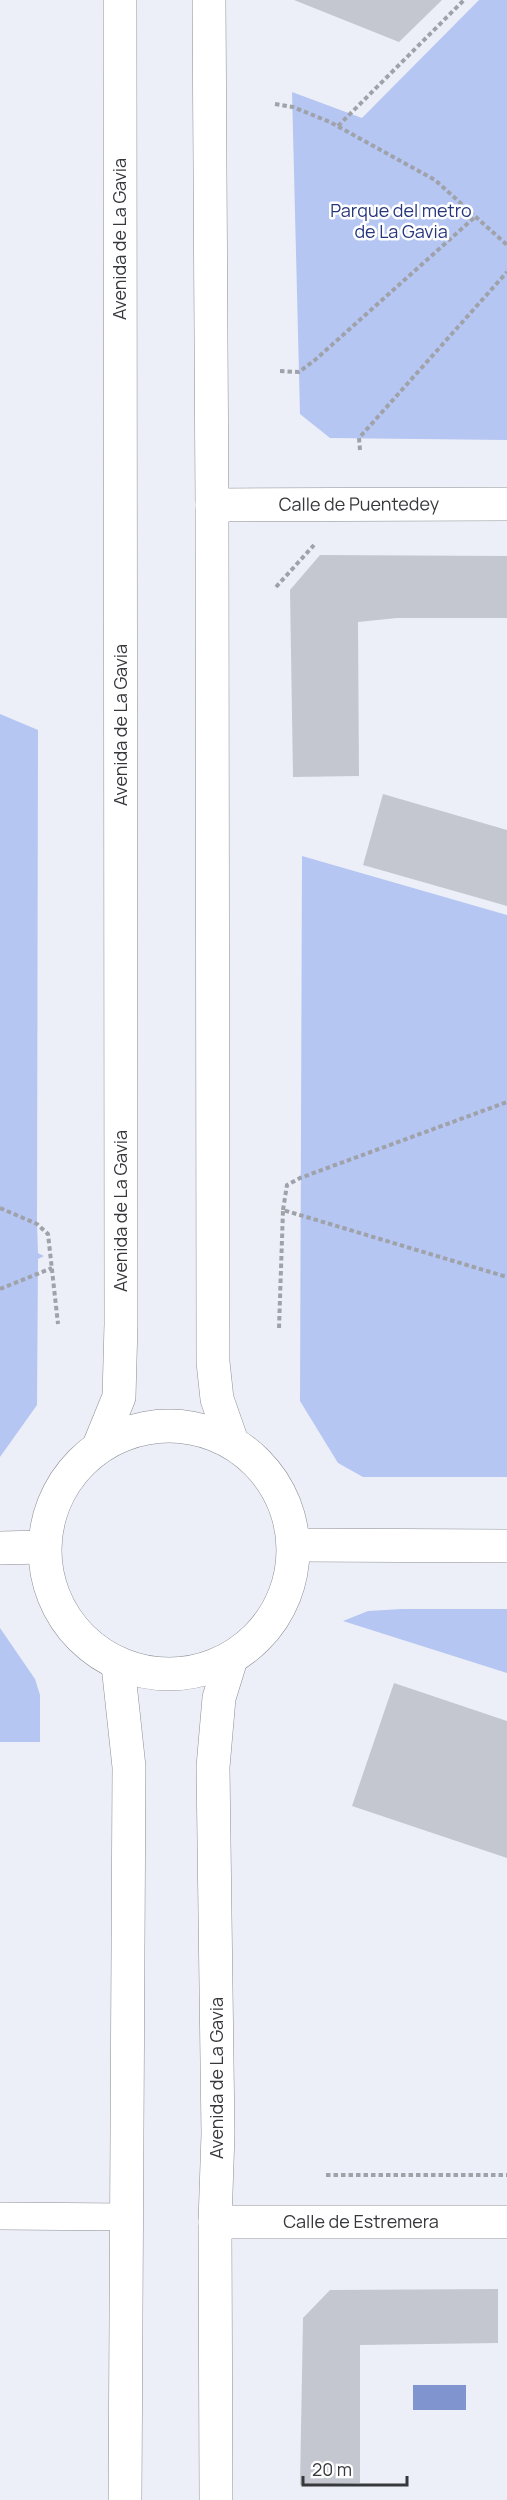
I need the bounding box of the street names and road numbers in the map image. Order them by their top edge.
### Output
street label: Avenida de La Gavia [107,158,131,320]
street label: Calle de Puentedey [279,491,440,516]
street label: Avenida de La Gavia [108,644,132,806]
street label: Avenida de La Gavia [108,1130,132,1292]
street label: Avenida de La Gavia [204,1997,228,2159]
street label: Calle de Estremera [283,2209,439,2233]

